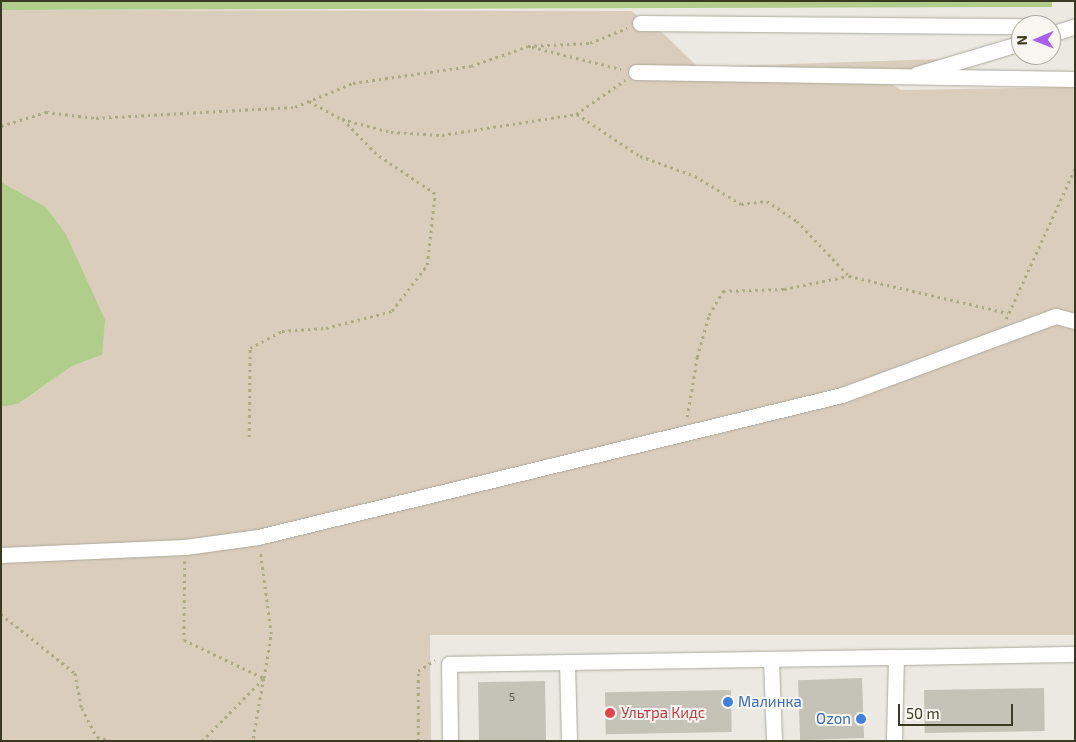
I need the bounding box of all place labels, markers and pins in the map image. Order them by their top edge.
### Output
place label: Малинка [738,693,802,711]
marker: Малинка [722,696,734,708]
place label: Ультра Кидс [621,704,705,722]
marker: Ультра Кидс [603,706,617,720]
place label: Ozon [816,710,851,728]
marker: Ozon [855,713,867,725]

